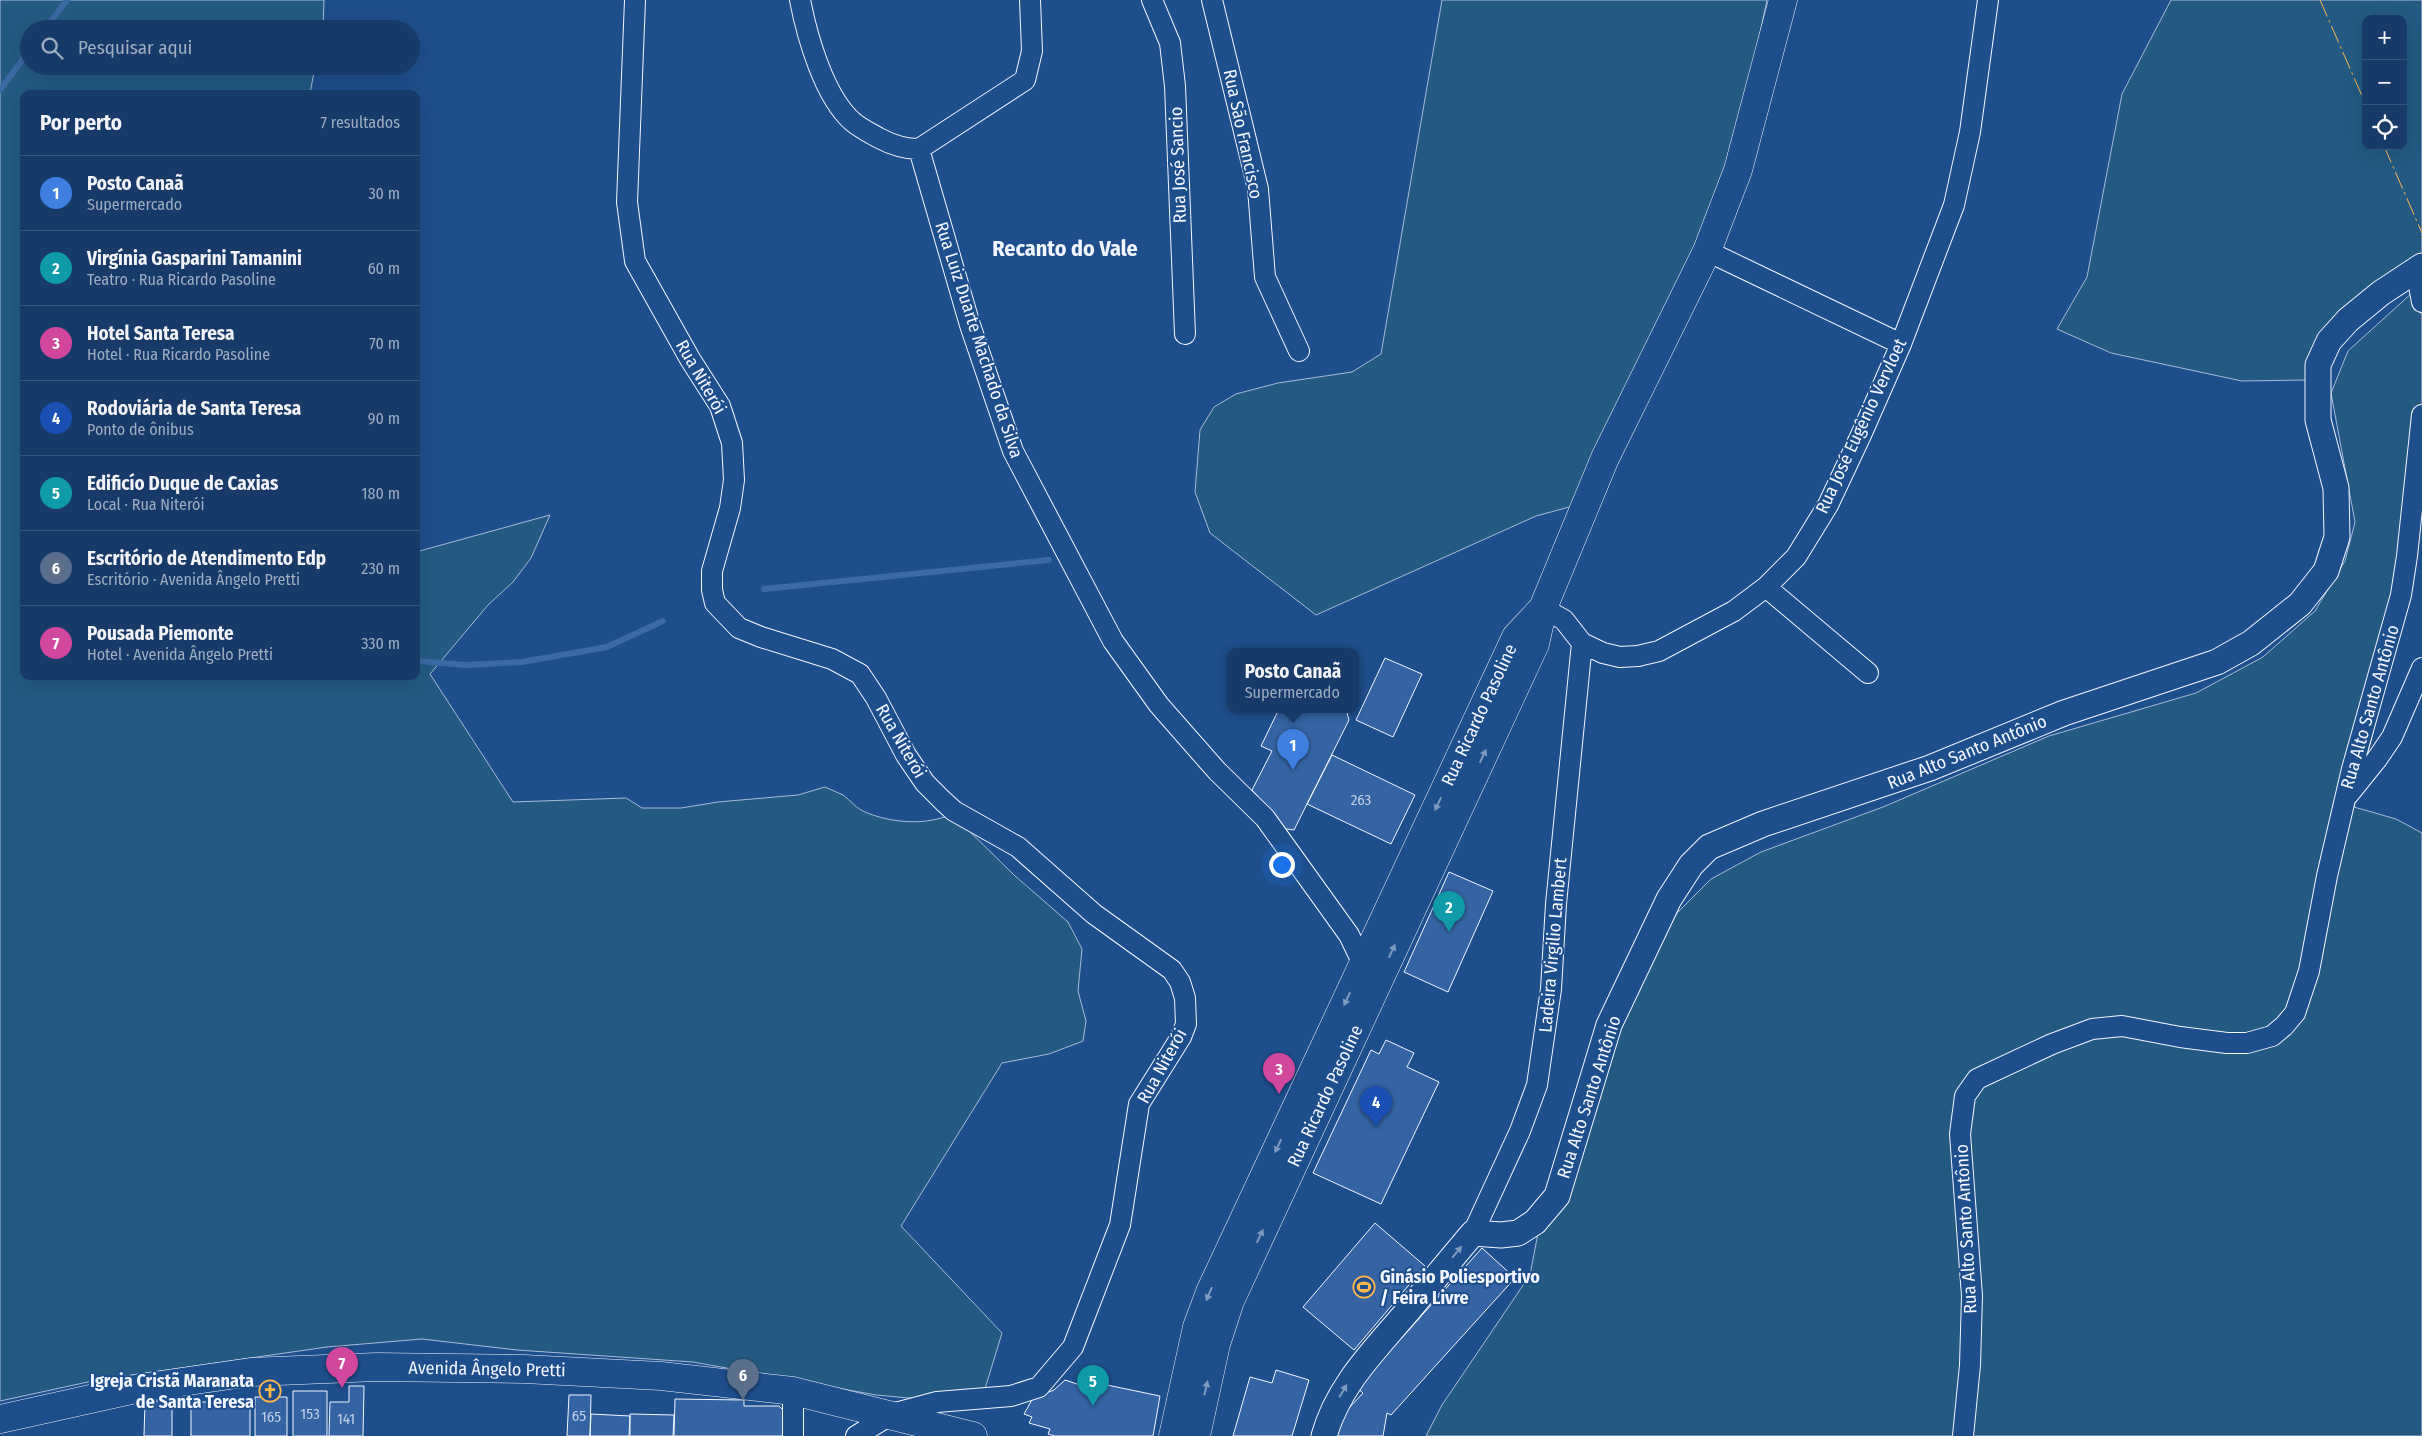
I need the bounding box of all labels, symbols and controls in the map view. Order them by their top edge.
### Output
map controls [2362,15,2407,150]
button: + [2362,15,2407,60]
search box [20,20,420,75]
icon: search [38,34,66,62]
text: Pesquisar aqui [78,36,192,59]
button: − [2362,60,2407,105]
street label: Rua São Francisco [1219,67,1267,201]
button: locate [2362,105,2407,150]
street label: Rua José Sancio [1165,106,1191,224]
text: Por perto [40,110,122,136]
text: 7 resultados [321,113,400,132]
text: Posto Canaã [87,172,184,195]
text: 1 [53,184,59,203]
text: 30 m [368,184,400,203]
text: Supermercado [87,195,182,214]
street label: Rua Luiz Duarte Machado da Silva [930,219,1028,461]
district label: Recanto do Vale [992,235,1138,262]
text: Virgínia Gasparini Tamanini [87,247,302,270]
text: 2 [52,259,60,278]
text: 60 m [368,259,400,278]
text: Teatro · Rua Ricardo Pasoline [87,270,276,289]
text: Hotel Santa Teresa [87,322,234,345]
text: 3 [52,334,60,353]
text: 70 m [369,334,400,353]
street label: Rua José Eugênio Vervloet [1811,335,1911,517]
street label: Rua Niterói [671,336,731,418]
text: Hotel · Rua Ricardo Pasoline [87,345,270,364]
text: Rodoviária de Santa Teresa [87,397,301,420]
text: 4 [52,409,60,428]
text: 90 m [368,409,400,428]
text: Ponto de ônibus [87,420,194,439]
text: Edificío Duque de Caxias [87,472,278,495]
text: 5 [52,484,60,503]
text: 180 m [361,484,400,503]
text: Local · Rua Niterói [87,495,205,514]
text: Escritório de Atendimento Edp [87,547,326,570]
text: 6 [52,559,60,578]
text: 230 m [361,559,400,578]
text: Escritório · Avenida Ângelo Pretti [87,570,300,589]
text: Pousada Piemonte [87,622,234,645]
street label: Rua Alto Santo Antônio [2336,622,2404,792]
text: 7 [53,634,59,653]
text: 330 m [361,634,400,653]
street label: Rua Ricardo Pasoline [1436,640,1522,789]
text: Hotel · Avenida Ângelo Pretti [87,645,273,664]
popup [1227,648,1359,713]
text: Posto Canaã [1245,660,1341,683]
text: Supermercado [1245,683,1340,702]
street label: Rua Niterói [871,700,931,782]
street label: Rua Alto Santo Antônio [1884,710,2050,794]
pin: 1 [1277,729,1309,770]
one-way arrow [1479,749,1487,763]
house number: 263 [1351,791,1372,809]
one-way arrow [1433,797,1441,811]
your location [1269,852,1295,878]
street label: Ladeira Virgilio Lambert [1534,857,1572,1033]
pin: 2 [1433,891,1465,932]
one-way arrow [1388,944,1396,958]
one-way arrow [1342,992,1350,1006]
street label: Rua Alto Santo Antônio [1552,1013,1626,1181]
street label: Rua Ricardo Pasoline [1282,1021,1368,1170]
street label: Rua Niterói [1132,1025,1192,1107]
pin: 3 [1263,1053,1295,1094]
pin: 4 [1360,1086,1392,1127]
one-way arrow [1273,1139,1281,1153]
street label: Rua Alto Santo Antônio [1951,1144,1981,1314]
one-way arrow [1256,1229,1264,1243]
one-way arrow [1451,1246,1462,1259]
place label: Ginásio Poliesportivo / Feira Livre [1380,1266,1540,1309]
sports icon: Ginásio Poliesportivo / Feira Livre [1352,1275,1376,1299]
one-way arrow [1205,1287,1213,1301]
pin: 7 [326,1347,358,1388]
street label: Avenida Ângelo Pretti [408,1357,566,1381]
pin: 6 [727,1359,759,1400]
pin: 5 [1077,1365,1109,1406]
place label: Igreja Cristã Maranata de Santa Teresa [90,1370,254,1413]
church icon: Igreja Cristã Maranata de Santa Teresa [258,1379,282,1403]
one-way arrow [1202,1381,1210,1396]
one-way arrow [1338,1385,1347,1398]
house number: 153 [300,1405,320,1423]
house number: 65 [572,1407,586,1425]
house number: 165 [261,1408,281,1426]
house number: 141 [337,1410,355,1428]

